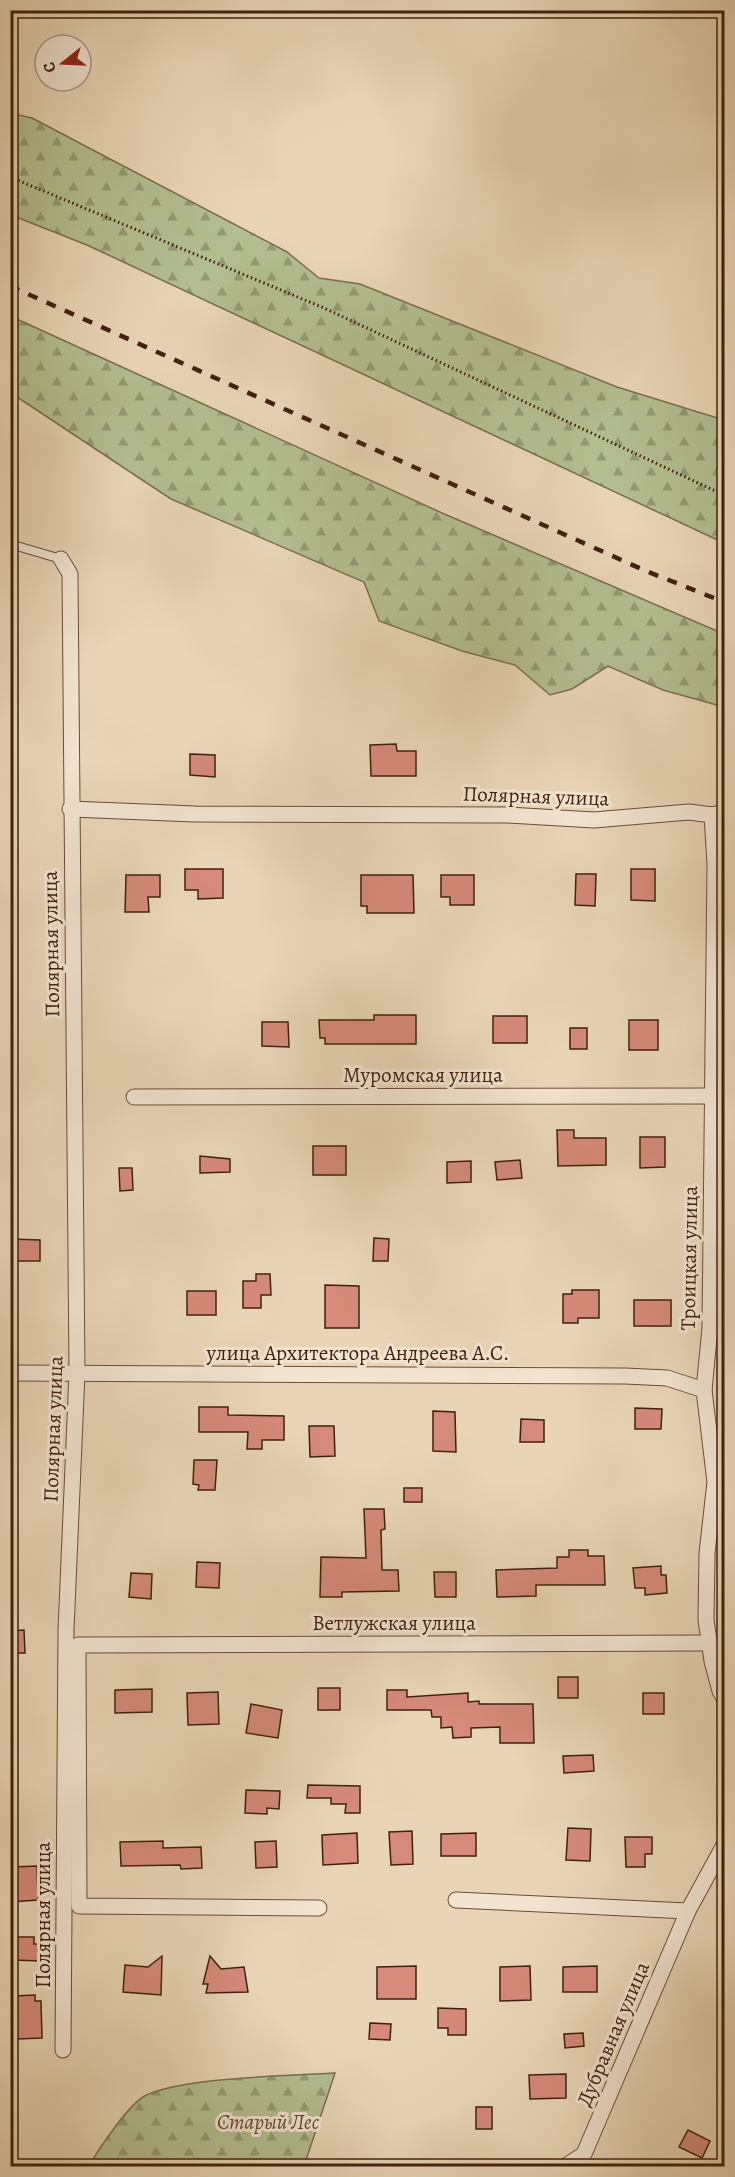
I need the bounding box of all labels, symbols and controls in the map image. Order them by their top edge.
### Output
north arrow [33,33,93,93]
text: С [38,59,62,75]
street label: Полярная улица [462,779,610,813]
street label: Полярная улица [36,870,66,1018]
street label: Муромская улица [343,1061,503,1089]
street label: Троицкая улица [674,1185,704,1331]
street label: улица Архитектора Андреева А.С. [205,1339,510,1367]
street label: Полярная улица [36,1355,70,1503]
street label: Ветлужская улица [312,1609,476,1637]
street label: Полярная улица [29,1841,57,1988]
street label: Дубравная улица [570,1957,656,2111]
park label: Старый Лес [217,2108,320,2136]

